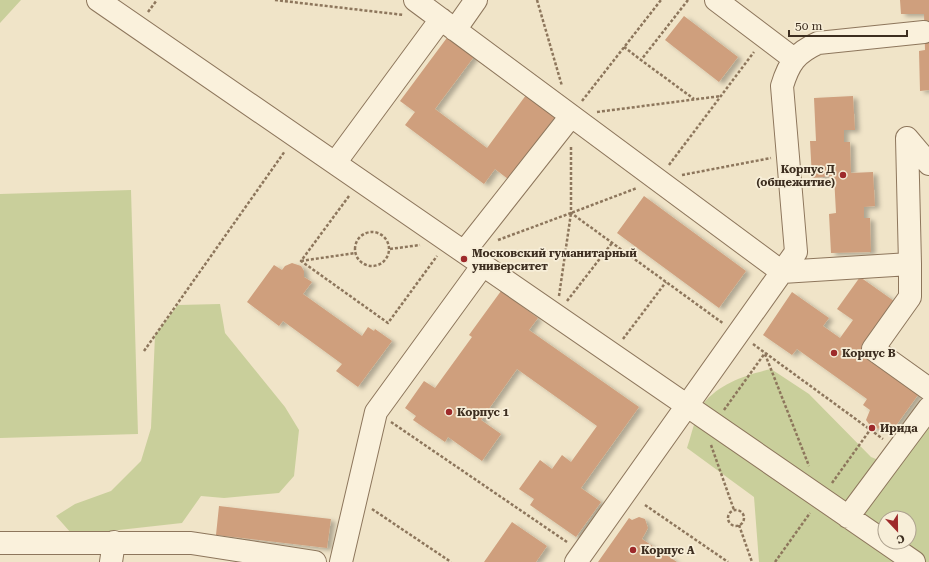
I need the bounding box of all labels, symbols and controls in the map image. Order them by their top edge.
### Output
scale bar [789,12,907,38]
text: 50 m [795,19,822,33]
place label: Корпус Д (общежитие) [756,163,835,189]
marker: Корпус Д (общежитие) [838,170,848,180]
place label: Московский гуманитарный университет [472,247,637,273]
marker: Московский гуманитарный университет [459,254,469,264]
place label: Корпус В [842,347,896,360]
marker: Корпус В [829,348,839,358]
place label: Корпус 1 [457,406,509,419]
marker: Корпус 1 [444,407,454,417]
place label: Ирида [880,422,918,435]
marker: Ирида [867,423,877,433]
north arrow [877,510,917,550]
text: С [894,531,907,546]
place label: Корпус А [641,544,695,557]
marker: Корпус А [628,545,638,555]

